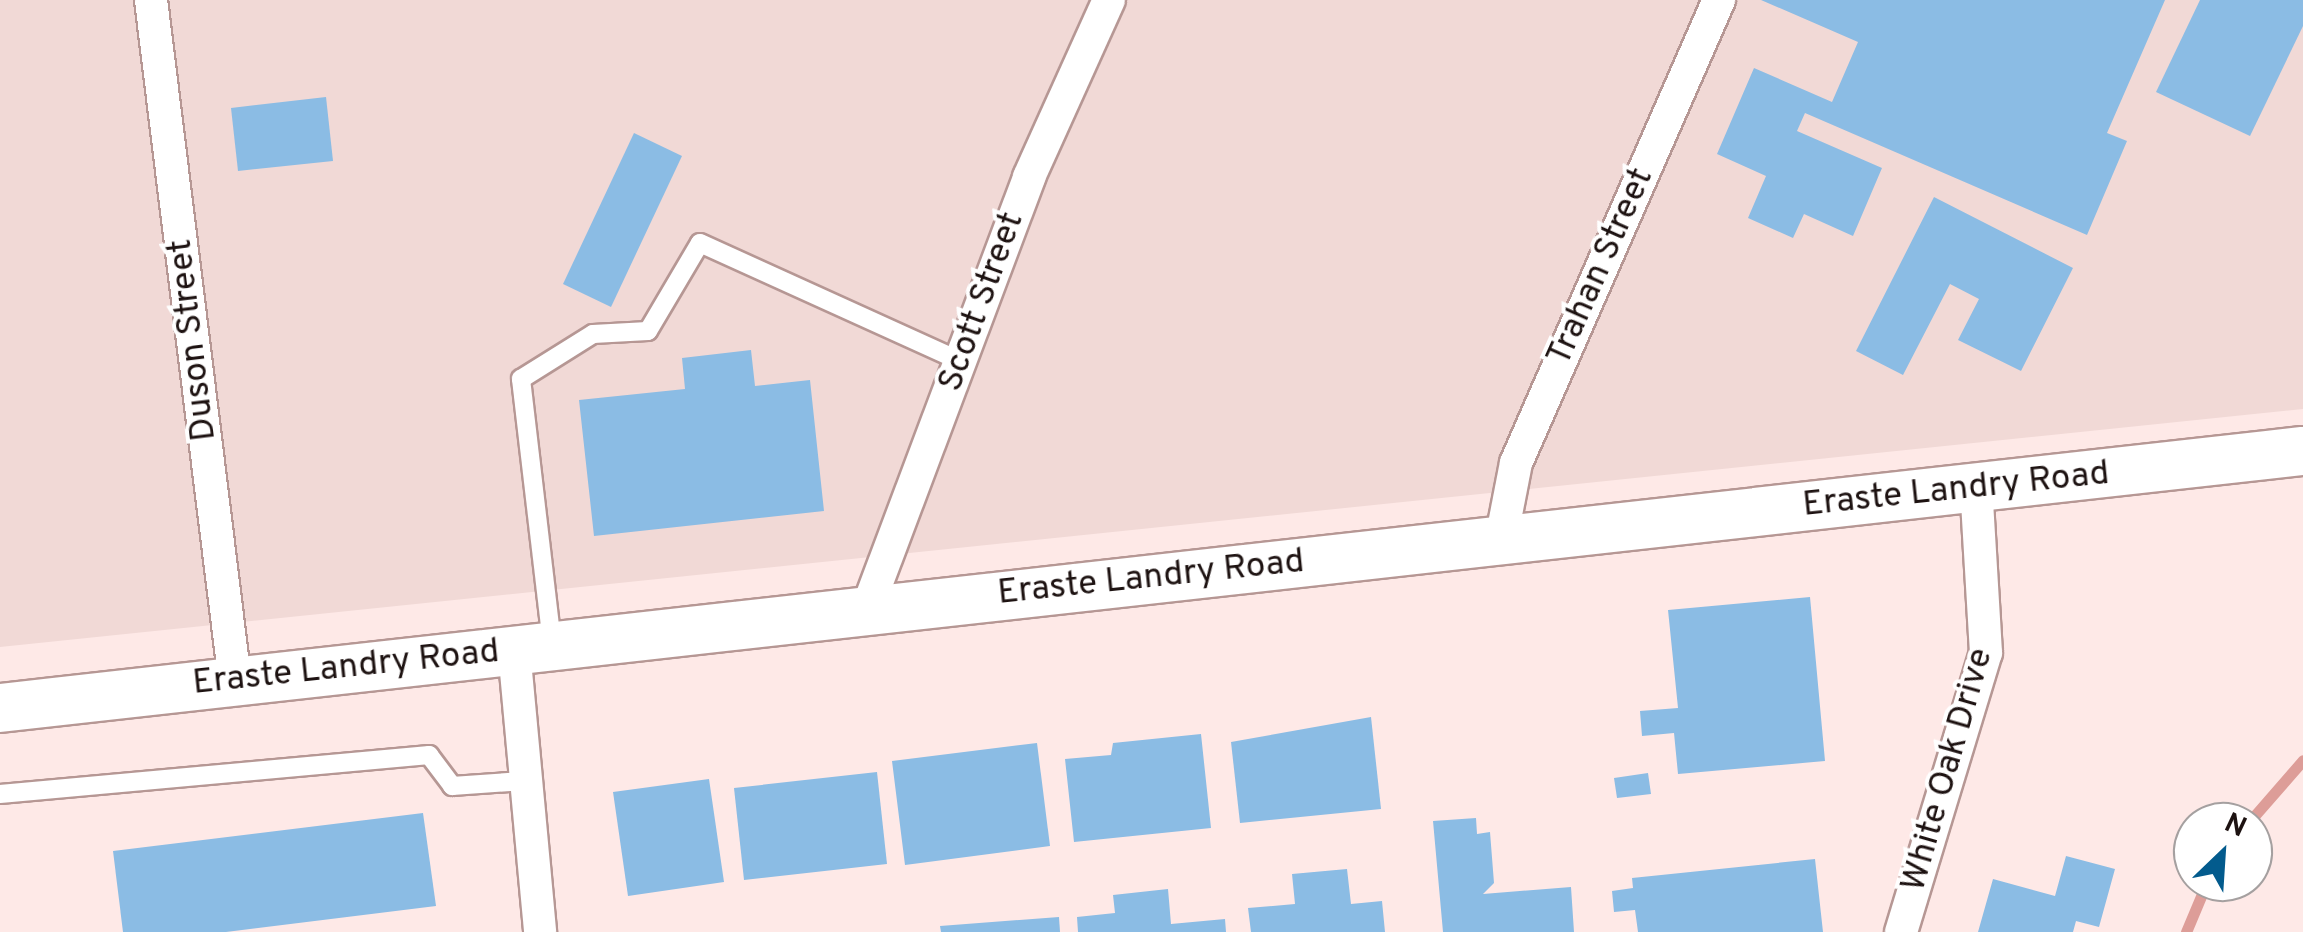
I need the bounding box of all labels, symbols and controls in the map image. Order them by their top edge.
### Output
street label: Trahan Street [1539,162,1663,372]
street label: Scott Street [930,207,1034,397]
street label: Duson Street [160,237,226,443]
street label: Eraste Landry Road [1801,453,2111,527]
street label: Eraste Landry Road [996,541,1306,615]
street label: Eraste Landry Road [191,631,501,705]
street label: White Oak Drive [1893,644,2003,896]
north arrow [2173,802,2273,902]
text: N [2218,806,2252,847]

